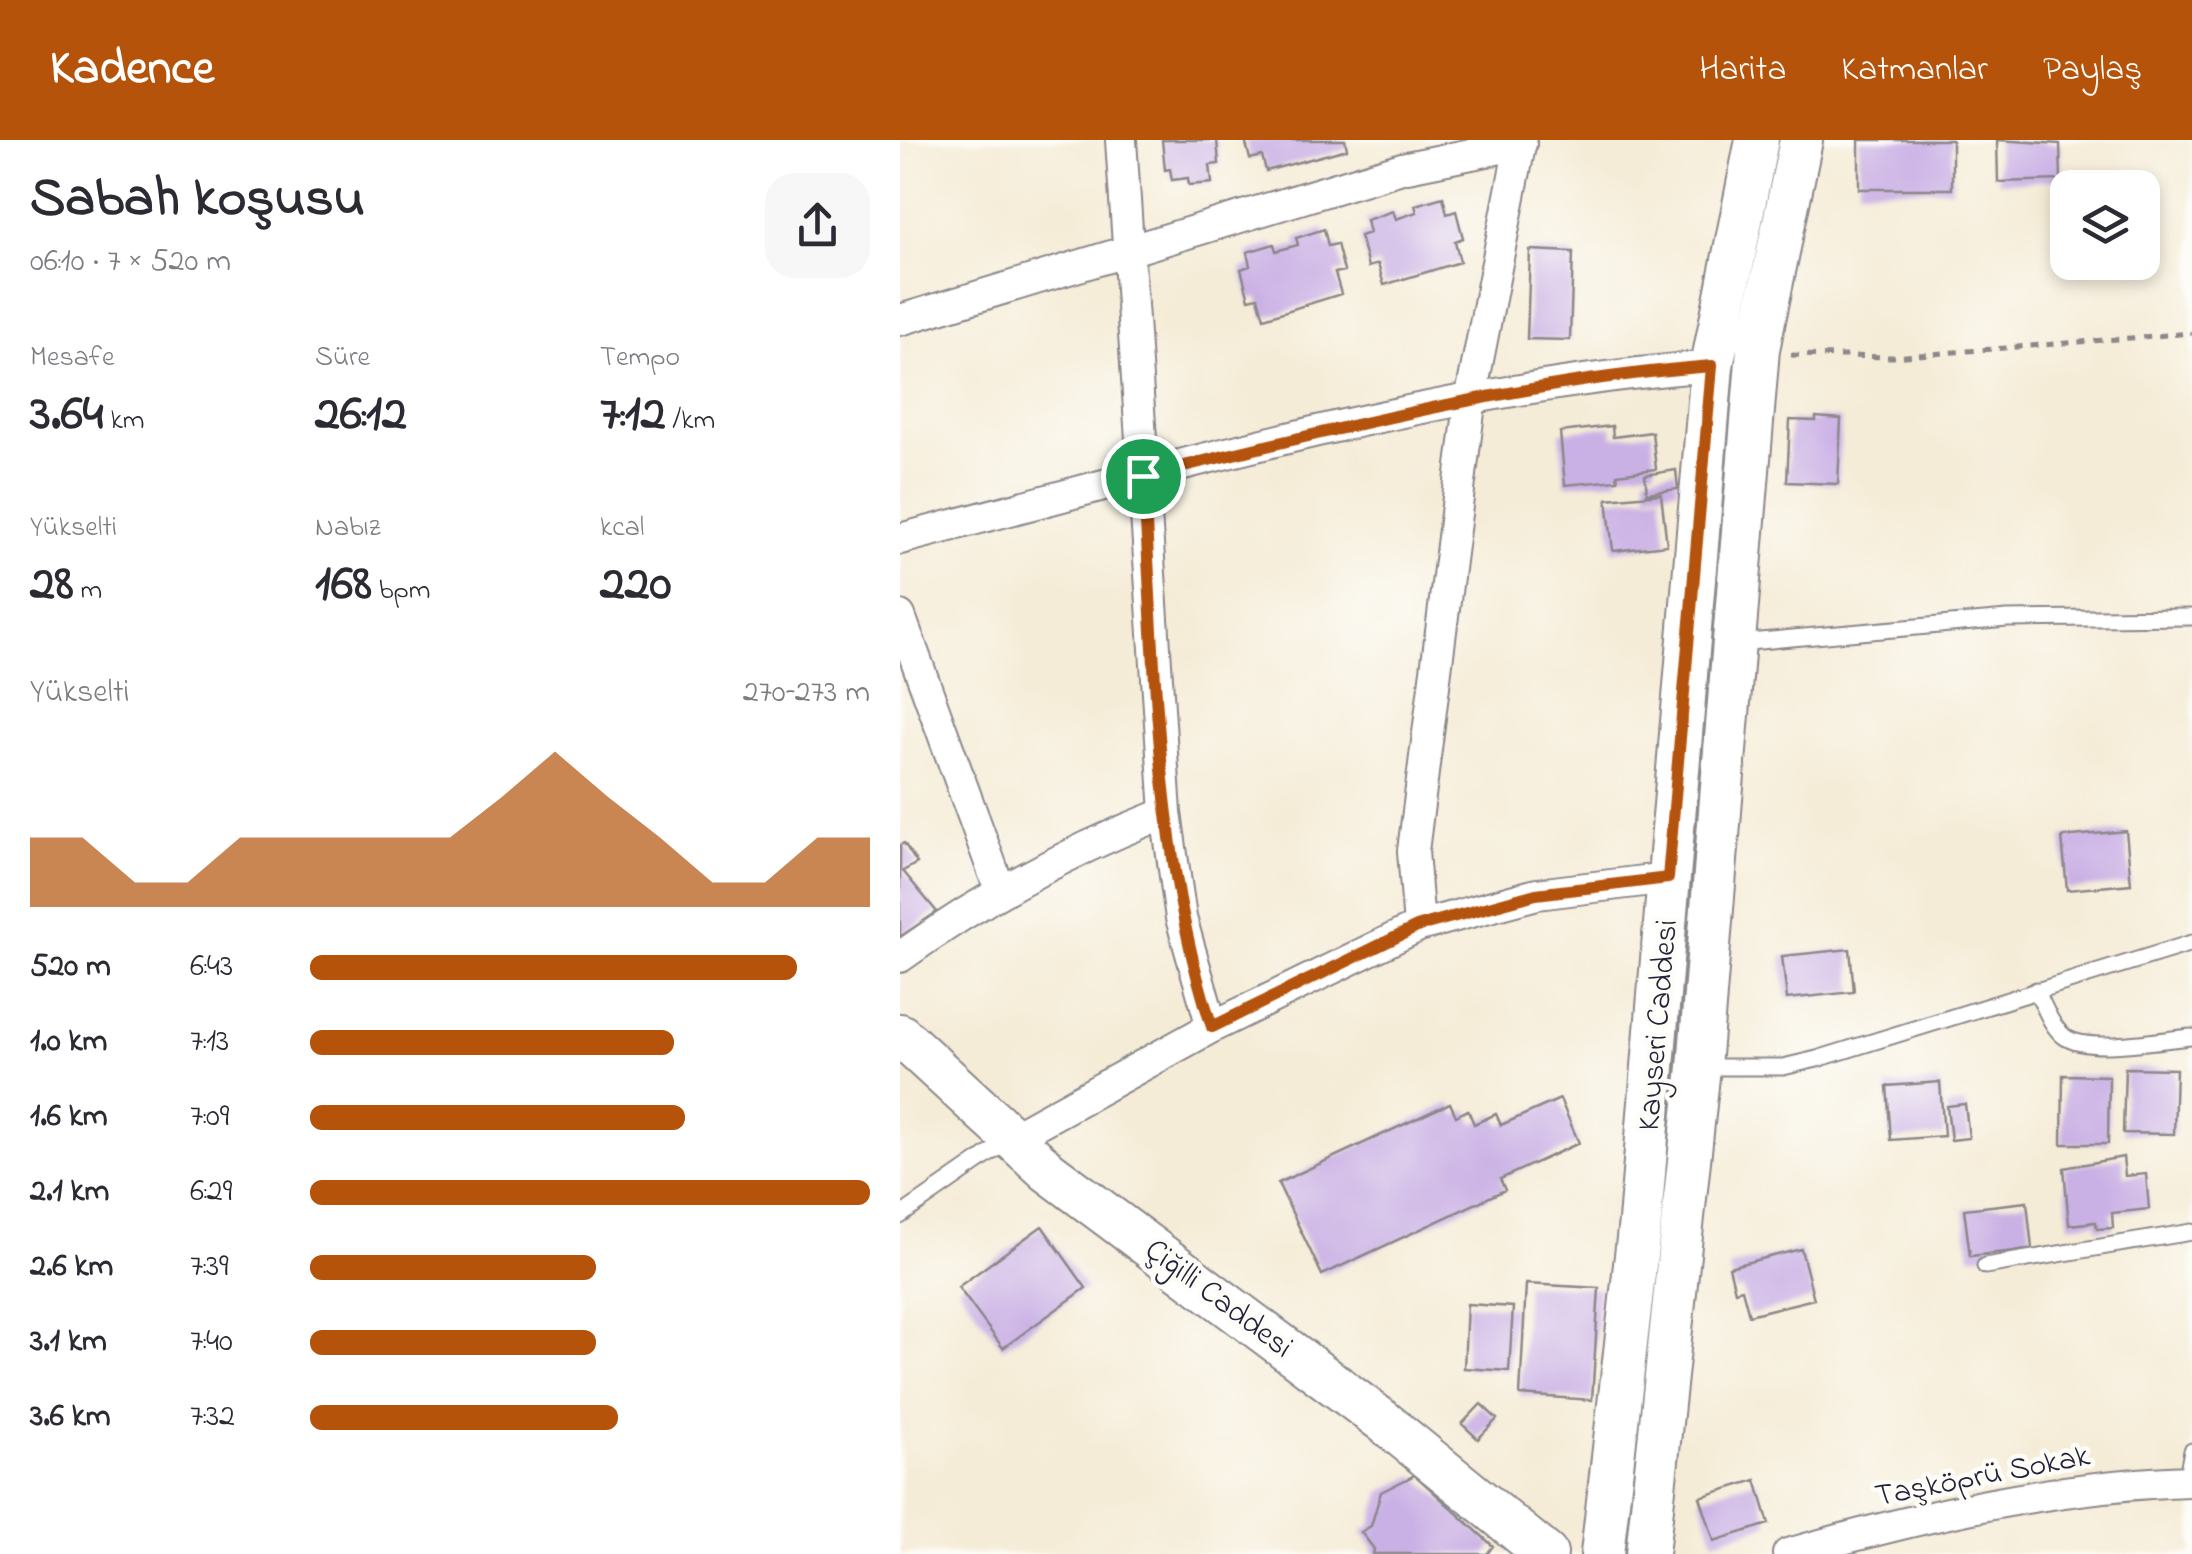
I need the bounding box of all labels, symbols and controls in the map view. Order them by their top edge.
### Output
text: Kadence [50,35,214,105]
text: Harita [1699,45,1786,96]
text: Katmanlar [1841,45,1988,96]
text: Paylaş [2043,45,2142,96]
text: Sabah koşusu [30,161,365,241]
map controls [2050,170,2160,280]
button: layers [2050,170,2160,280]
button: share [765,173,870,278]
text: 06:10 · 7 × 520 m [30,239,231,286]
text: Mesafe [30,338,114,379]
text: Süre [315,338,370,379]
text: Tempo [600,338,680,379]
text: 3.64 [30,379,103,452]
text: 26:12 [315,379,407,452]
text: 7:12 [600,379,666,452]
text: km [103,401,144,442]
text: /km [666,401,715,442]
pin [1101,434,1186,519]
icon: arrive [1116,449,1171,504]
text: Yükselti [30,508,117,549]
text: Nabız [315,508,381,549]
text: kcal [600,508,645,549]
text: 28 [30,549,74,622]
text: 168 [315,549,372,622]
text: 220 [600,549,671,622]
text: m [74,571,102,612]
text: bpm [372,571,430,612]
text: Yükselti [30,670,129,717]
text: 270–273 m [743,670,870,717]
street label: Kayseri Caddesi [1627,918,1692,1133]
text: 520 m [30,944,111,991]
text: 6:43 [190,944,233,991]
text: 1.0 km [30,1019,107,1066]
text: 7:13 [190,1019,229,1066]
text: 1.6 km [30,1094,108,1141]
text: 7:09 [190,1094,229,1141]
text: 2.1 km [30,1169,109,1216]
text: 6:29 [190,1169,232,1216]
street label: Çiğilli Caddesi [1133,1228,1302,1372]
text: 2.6 km [30,1244,113,1291]
text: 7:39 [190,1244,229,1291]
text: 3.1 km [30,1319,107,1366]
text: 7:40 [190,1319,233,1366]
text: 3.6 km [30,1394,111,1441]
text: 7:32 [190,1394,235,1441]
street label: Taşköprü Sokak [1871,1433,2095,1521]

